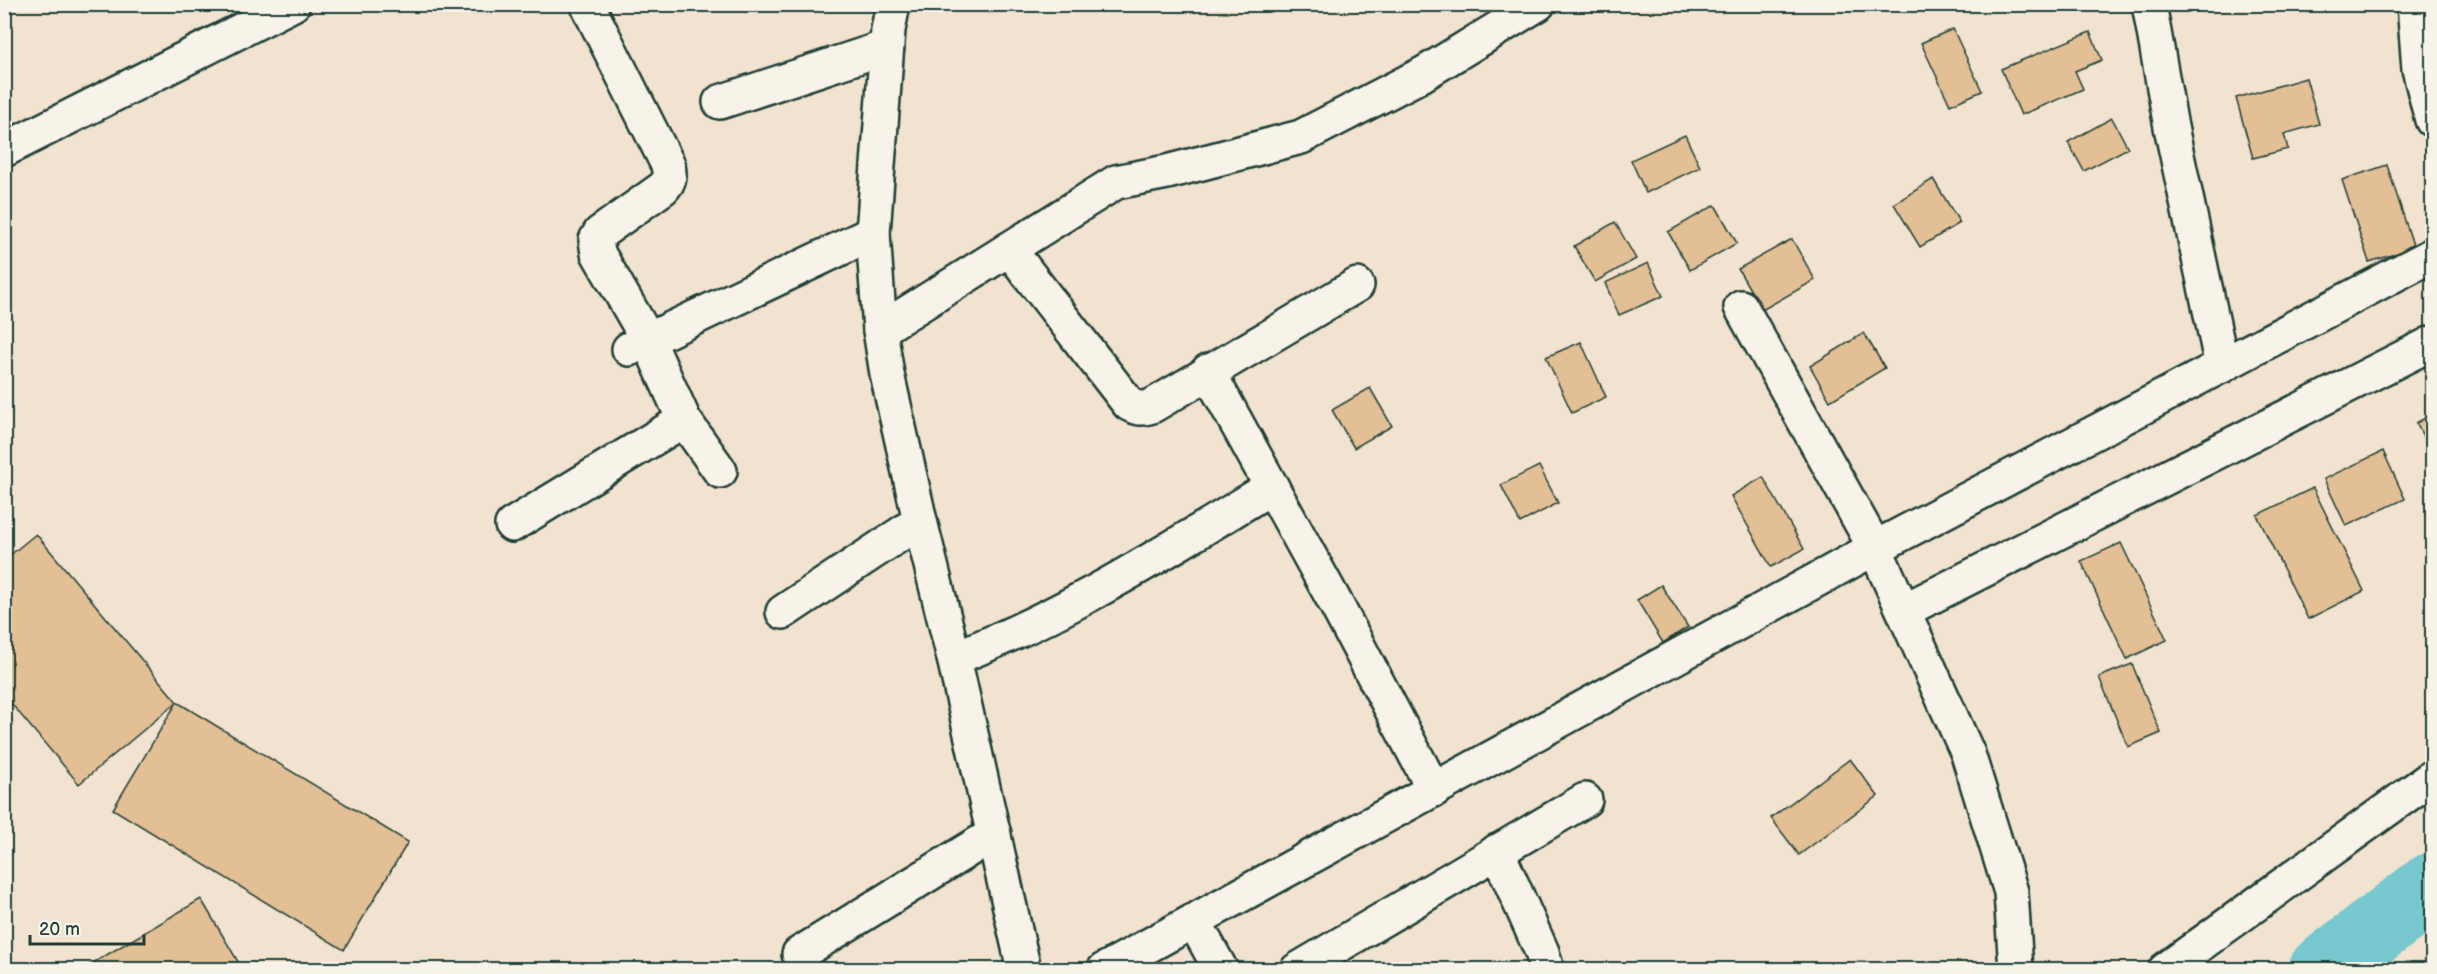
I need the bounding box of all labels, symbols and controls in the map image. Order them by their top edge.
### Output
scale bar [30,908,144,946]
text: 20 m [39,919,80,940]

